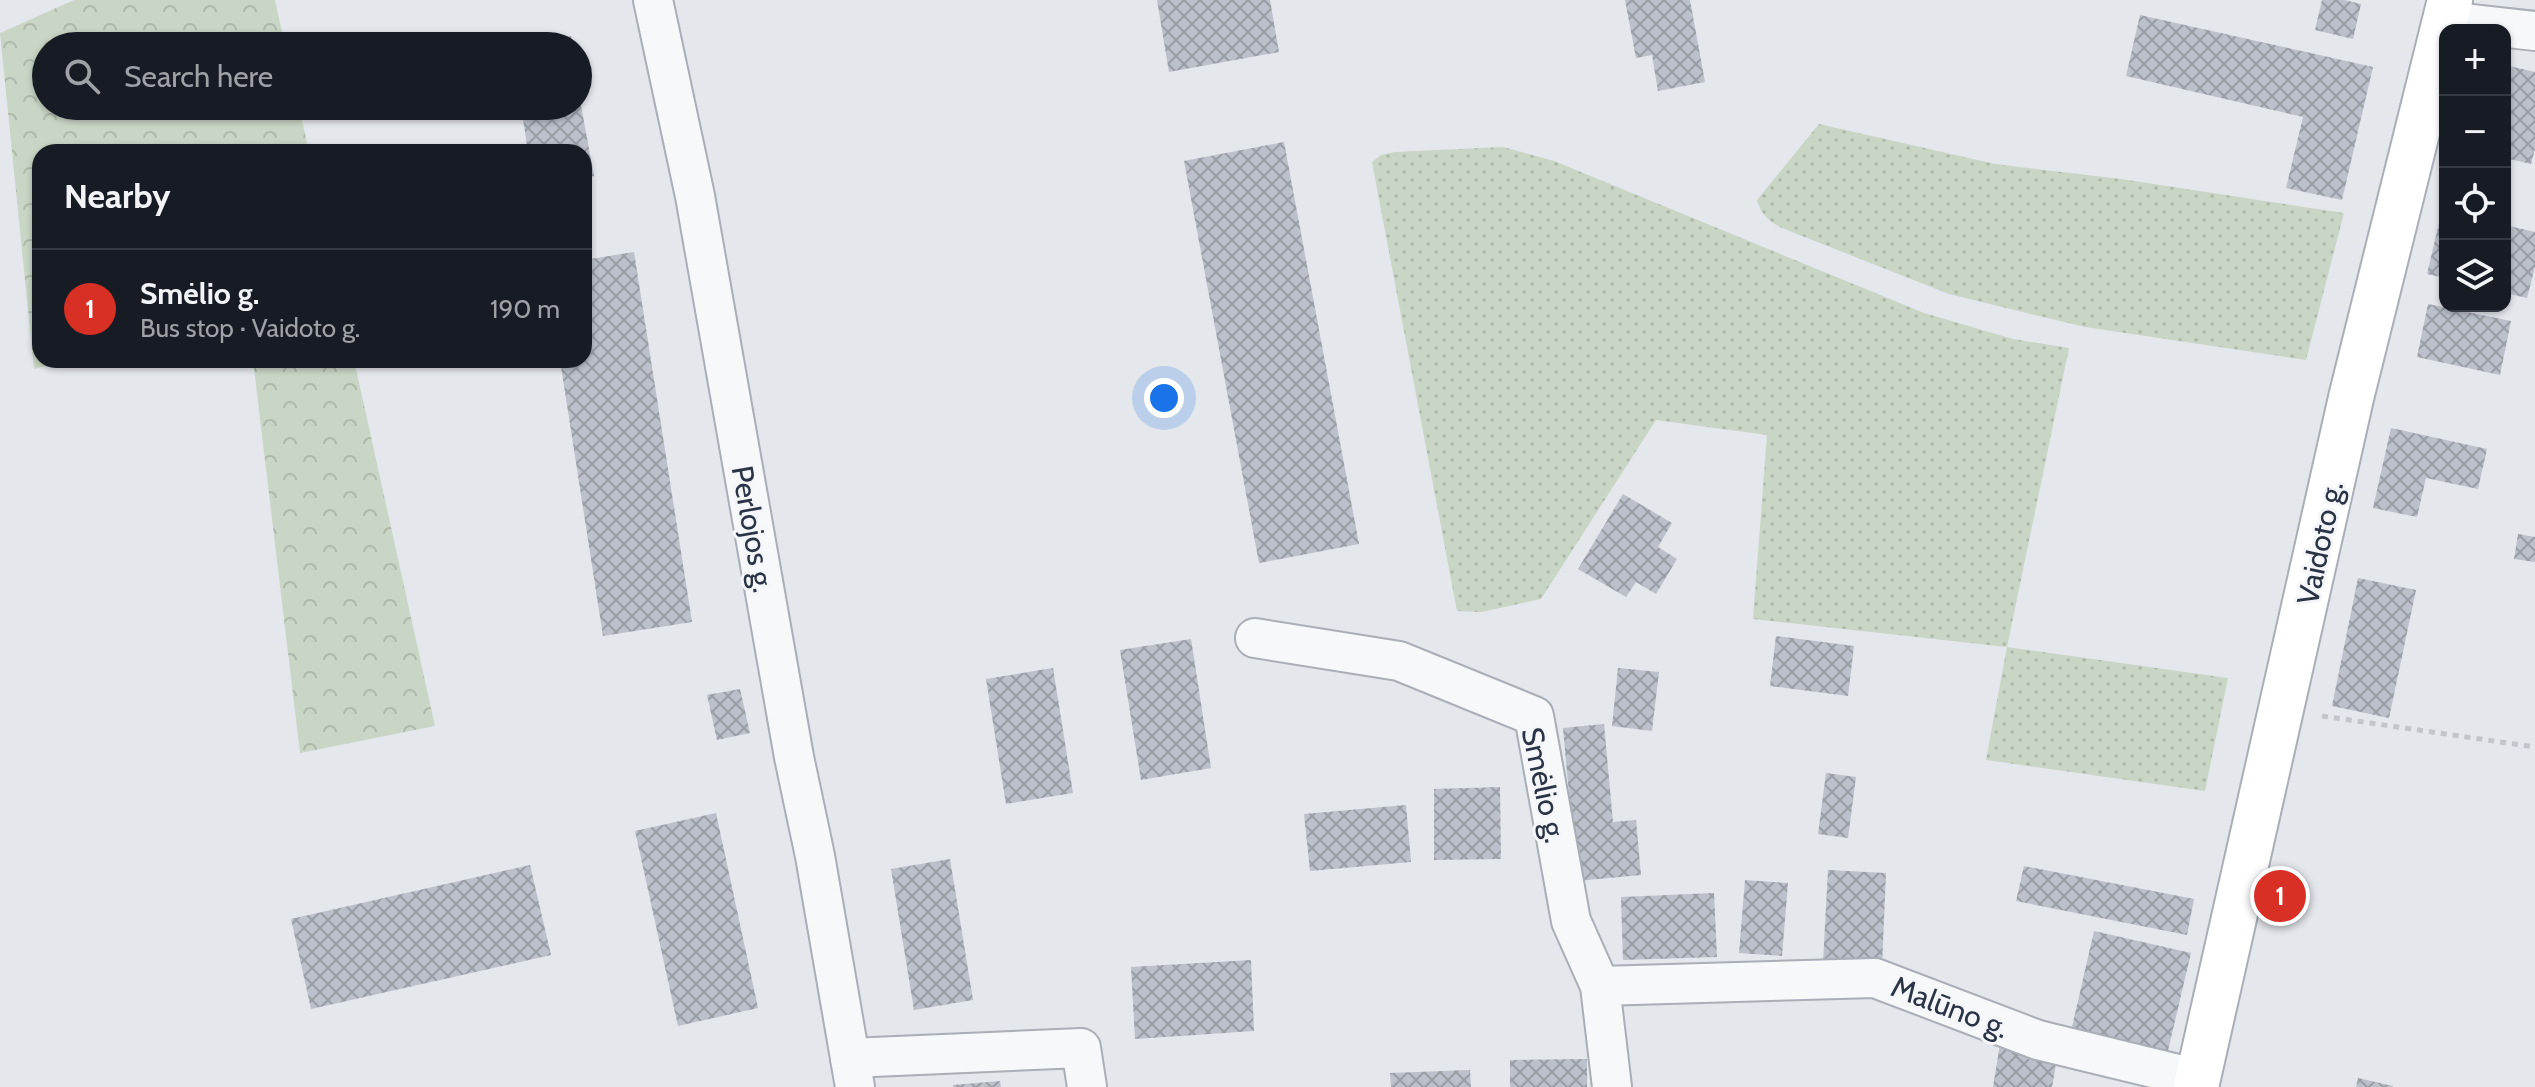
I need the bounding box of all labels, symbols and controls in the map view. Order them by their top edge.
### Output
map controls [2439,24,2511,312]
button: + [2439,24,2511,96]
search box [32,32,592,120]
icon: search [60,54,104,98]
text: Search here [124,58,273,95]
button: − [2439,96,2511,168]
button: locate [2439,168,2511,240]
text: Nearby [64,175,171,217]
button: layers [2439,240,2511,312]
text: Smėlio g. [140,275,259,312]
text: 1 [85,293,95,325]
text: 190 m [490,293,560,325]
text: Bus stop · Vaidoto g. [140,312,360,344]
your location [1144,378,1184,418]
street label: Perlojos g. [724,463,782,595]
street label: Vaidoto g. [2289,478,2351,608]
street label: Smėlio g. [1514,724,1574,846]
pin: 1 [2254,866,2306,926]
street label: Malūno g. [1886,968,2014,1046]

